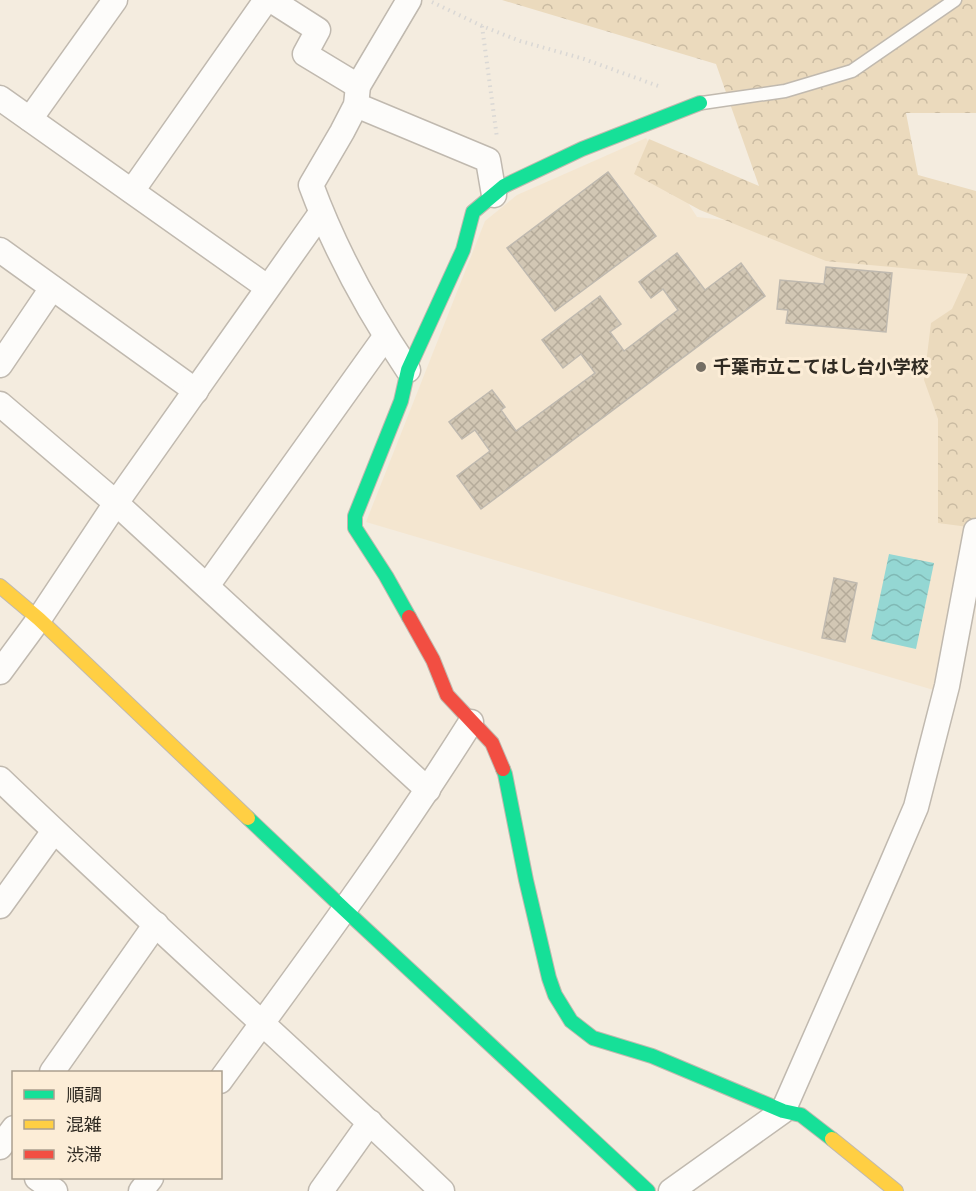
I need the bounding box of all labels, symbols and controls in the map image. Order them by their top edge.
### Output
place label: 千葉市立こてはし台小学校 [713,356,929,378]
marker: 千葉市立こてはし台小学校 [694,360,708,374]
legend [12,1071,222,1179]
text: 順調 [66,1084,102,1106]
text: 混雑 [66,1114,102,1136]
text: 渋滞 [66,1144,102,1166]

